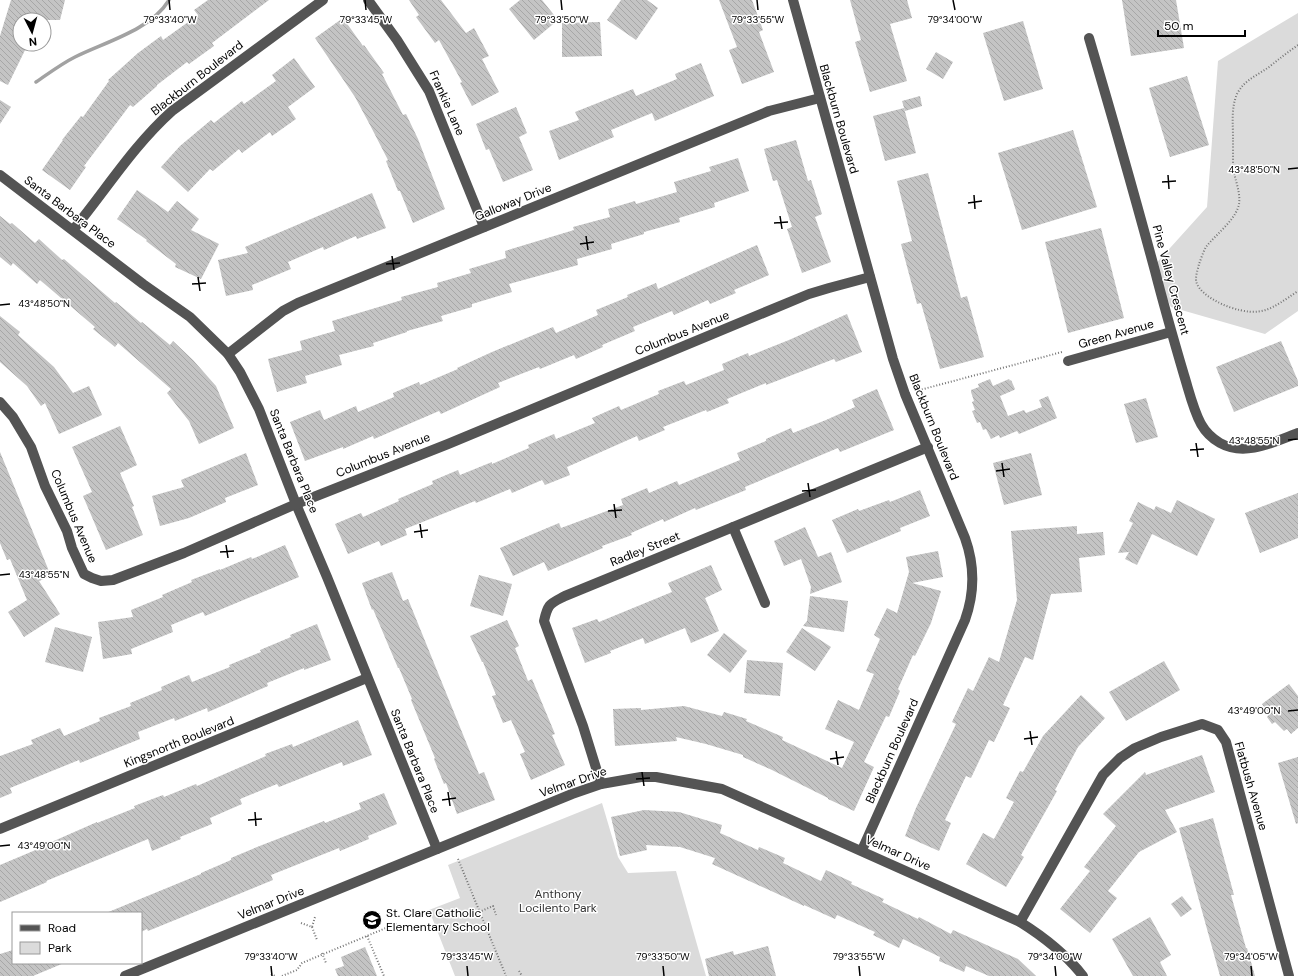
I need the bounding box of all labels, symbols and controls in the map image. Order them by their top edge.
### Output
north arrow [12,12,52,52]
scale bar [1158,12,1245,38]
text: 79°33'40"W [143,13,197,26]
text: 79°33'45"W [340,13,392,26]
text: 79°33'50"W [535,13,589,26]
text: 79°33'55"W [732,13,785,26]
text: 79°34'00"W [928,13,983,26]
text: 50 m [1164,18,1193,34]
text: N [28,35,38,49]
street label: Blackburn Boulevard [148,37,246,119]
street label: Blackburn Boulevard [816,62,862,176]
street label: Frankie Lane [426,68,469,138]
text: 43°48'50"N [1228,163,1280,176]
street label: Santa Barbara Place [21,172,119,252]
street label: Galloway Drive [472,179,554,225]
street label: Pine Valley Crescent [1149,223,1193,337]
text: 43°48'50"N [18,297,70,310]
street label: Columbus Avenue [632,307,732,359]
street label: Green Avenue [1076,316,1156,352]
street label: Blackburn Boulevard [905,372,963,482]
street label: Santa Barbara Place [266,407,322,516]
street label: Columbus Avenue [333,429,433,481]
text: 43°48'55"N [1229,434,1279,447]
street label: Columbus Avenue [47,467,101,565]
street label: Radley Street [608,528,683,570]
text: 43°48'55"N [19,568,69,581]
street label: Blackburn Boulevard [862,696,922,806]
text: 43°49'00"N [1228,704,1281,717]
street label: Santa Barbara Place [387,707,443,816]
street label: Kingsnorth Boulevard [122,713,236,771]
street label: Flatbush Avenue [1231,740,1271,832]
street label: Velmar Drive [537,763,609,801]
street label: Velmar Drive [863,831,933,875]
text: 43°49'00"N [18,839,71,852]
street label: Velmar Drive [236,882,307,924]
park label: Anthony Locilento Park [519,886,597,916]
place label: St. Clare Catholic Elementary School [386,905,490,935]
school or university icon: St. Clare Catholic Elementary School [361,909,383,931]
legend [12,912,142,964]
text: Road [48,920,76,936]
text: Park [48,940,72,956]
text: 79°33'40"W [244,950,298,963]
text: 79°33'45"W [441,950,493,963]
text: 79°33'50"W [636,950,690,963]
text: 79°33'55"W [833,950,886,963]
text: 79°34'00"W [1028,950,1083,963]
text: 79°34'05"W [1224,950,1278,963]

